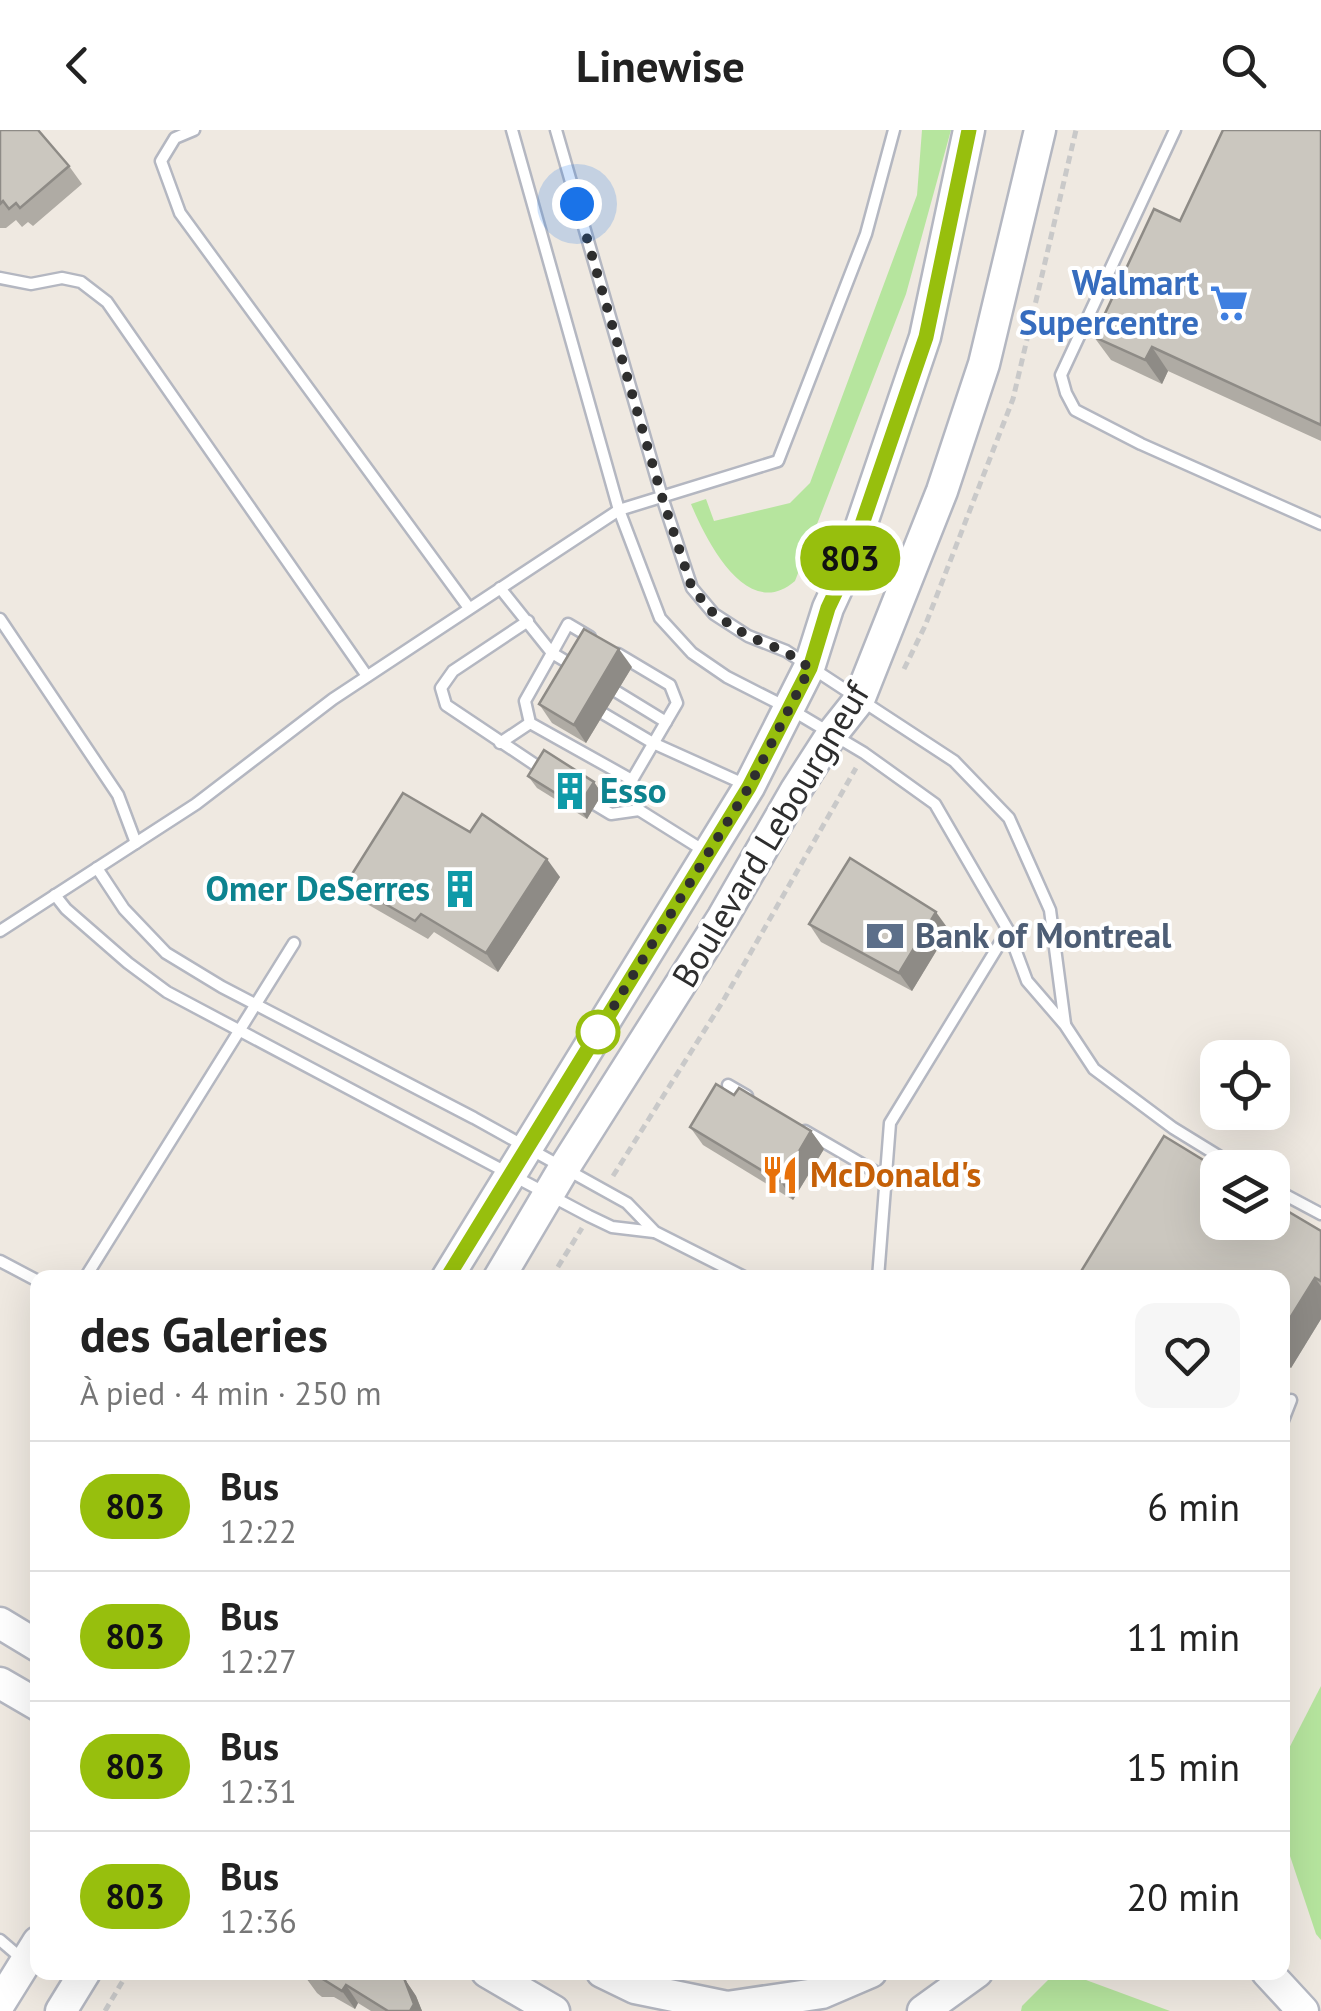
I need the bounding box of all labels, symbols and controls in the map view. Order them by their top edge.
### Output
text: Linewise [576,36,745,94]
icon: back [50,38,105,93]
icon: search [1216,38,1271,93]
your location [552,179,602,229]
place label: Walmart Supercentre [1019,259,1200,345]
supermarket icon: Walmart Supercentre [1208,282,1250,324]
line badge: 803 [792,526,908,590]
text: 803 [820,535,880,581]
street label: Boulevard Lebourgneuf [661,672,880,995]
place label: Esso [600,767,667,813]
building icon: Esso [549,770,591,812]
place label: Omer DeSerres [206,865,430,911]
building icon: Omer DeSerres [439,868,481,910]
place label: Bank of Montreal [915,912,1172,958]
bank icon: Bank of Montreal [864,915,906,957]
unlabelled marker [577,1011,619,1053]
map controls [1200,1040,1290,1240]
button: locate [1200,1040,1290,1130]
button: layers [1200,1150,1290,1240]
place label: McDonald's [810,1151,981,1197]
restaurant icon: McDonald's [759,1154,801,1196]
text: des Galeries [80,1303,328,1365]
button: heart [1135,1303,1240,1408]
text: À pied · 4 min · 250 m [80,1372,381,1414]
text: Bus [220,1461,279,1510]
text: 6 min [1147,1482,1240,1531]
text: 803 [105,1483,165,1529]
text: 12:22 [220,1510,297,1552]
text: Bus [220,1591,279,1640]
text: 11 min [1127,1612,1240,1661]
text: 803 [105,1613,165,1659]
text: 12:27 [220,1640,297,1682]
text: Bus [220,1721,279,1770]
text: 15 min [1127,1742,1240,1791]
text: 803 [105,1743,165,1789]
text: 12:31 [220,1770,297,1812]
text: Bus [220,1851,279,1900]
text: 20 min [1127,1872,1240,1921]
text: 803 [105,1873,165,1919]
text: 12:36 [220,1900,297,1942]

